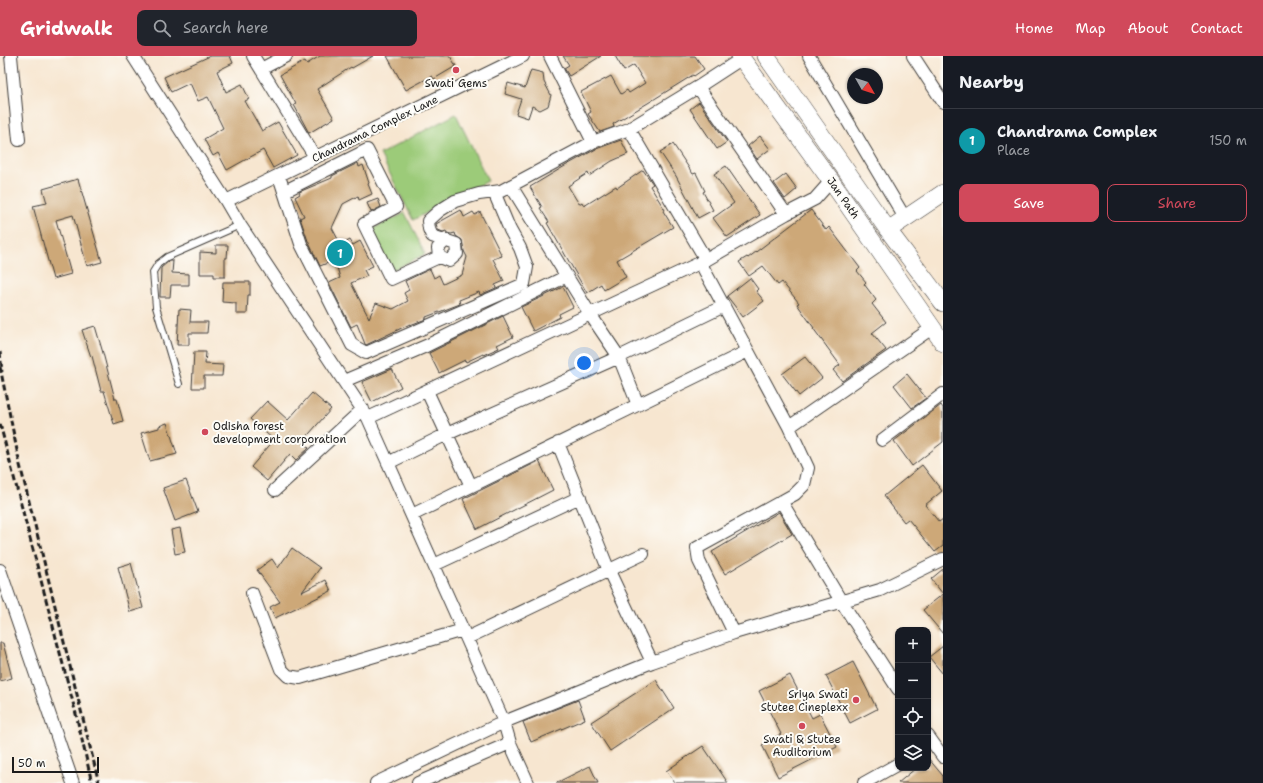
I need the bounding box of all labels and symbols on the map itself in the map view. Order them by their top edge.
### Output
marker: Swati Gems [451,65,461,75]
north arrow [847,68,883,104]
place label: Swati Gems [425,76,487,91]
street label: Chandrama Complex Lane [310,92,440,166]
street label: Jan Path [823,174,863,222]
pin: 1 [327,238,353,268]
your location [574,353,594,373]
place label: Odisha forest development corporation [213,419,346,447]
marker: Odisha forest development corporation [200,427,210,437]
place label: Sriya Swati Stutee Cineplexx [761,687,848,715]
marker: Sriya Swati Stutee Cineplexx [851,695,861,705]
marker: Swati & Stutee Auditorium [797,721,807,731]
place label: Swati & Stutee Auditorium [763,732,841,760]
scale bar [12,755,99,774]

